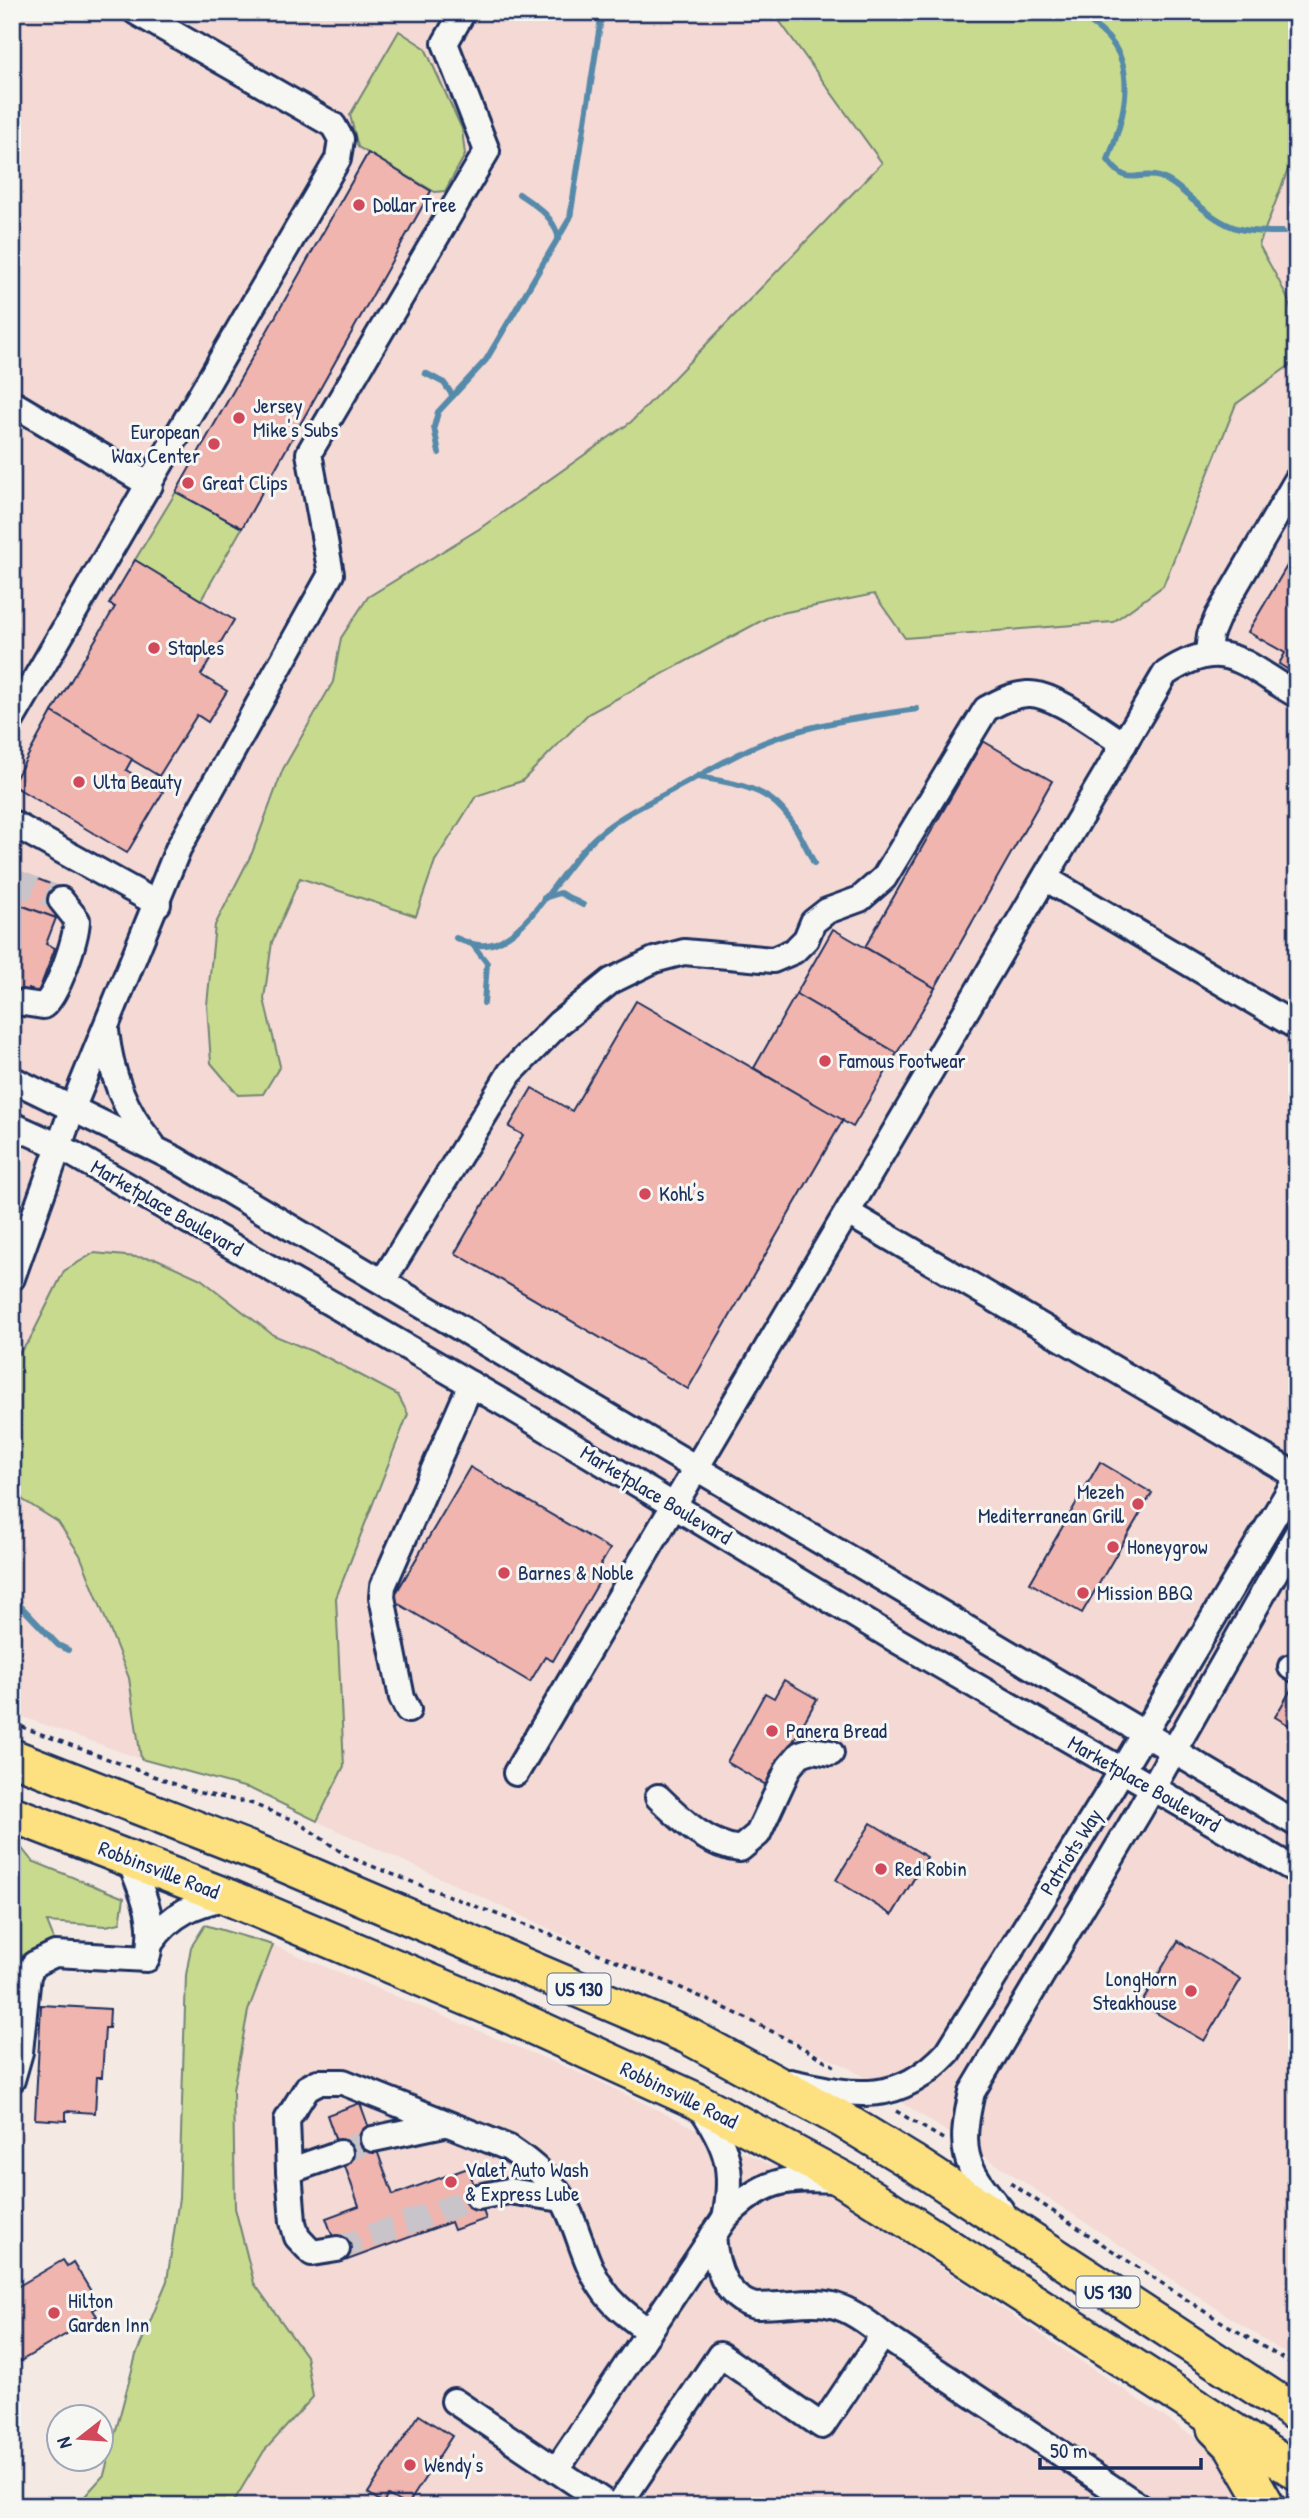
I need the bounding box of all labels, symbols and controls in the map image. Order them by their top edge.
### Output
place label: Dollar Tree [373,190,456,219]
marker: Dollar Tree [351,197,367,213]
place label: Jersey Mike's Subs [253,391,338,444]
marker: Jersey Mike's Subs [231,410,247,426]
place label: European Wax Center [112,417,200,470]
marker: European Wax Center [206,436,222,452]
place label: Great Clips [202,468,288,497]
marker: Great Clips [180,475,196,491]
place label: Staples [168,633,224,662]
marker: Staples [146,640,162,656]
place label: Ulta Beauty [93,767,182,796]
marker: Ulta Beauty [71,774,87,790]
place label: Famous Footwear [838,1046,966,1075]
marker: Famous Footwear [817,1053,833,1069]
street label: Marketplace Boulevard [86,1152,249,1263]
place label: Kohl's [659,1179,704,1208]
marker: Kohl's [637,1186,653,1202]
street label: Marketplace Boulevard [575,1438,737,1551]
place label: Mezeh Mediterranean Grill [978,1477,1125,1530]
marker: Mezeh Mediterranean Grill [1130,1496,1146,1512]
place label: Honeygrow [1127,1532,1208,1561]
marker: Honeygrow [1105,1539,1121,1555]
place label: Barnes & Noble [518,1558,634,1587]
marker: Barnes & Noble [496,1565,512,1581]
place label: Mission BBQ [1097,1578,1193,1607]
marker: Mission BBQ [1075,1585,1091,1601]
place label: Panera Bread [786,1716,887,1745]
marker: Panera Bread [764,1723,780,1739]
street label: Marketplace Boulevard [1063,1728,1226,1839]
street label: Patriots Way [1033,1803,1109,1901]
street label: Robbinsville Road [95,1833,224,1906]
place label: Red Robin [895,1854,967,1883]
marker: Red Robin [873,1861,889,1877]
place label: LongHorn Steakhouse [1093,1964,1177,2017]
road number: US 130 [548,1974,610,2005]
marker: LongHorn Steakhouse [1183,1983,1199,1999]
street label: Robbinsville Road [616,2054,743,2135]
place label: Valet Auto Wash & Express Lube [465,2155,588,2208]
marker: Valet Auto Wash & Express Lube [443,2174,459,2190]
road number: US 130 [1076,2276,1140,2308]
place label: Hilton Garden Inn [68,2286,149,2339]
marker: Hilton Garden Inn [46,2305,62,2321]
north arrow [46,2402,116,2472]
scale bar [1040,2427,1200,2471]
text: N [50,2434,78,2452]
text: 50 m [1050,2436,1087,2465]
place label: Wendy's [424,2450,483,2479]
marker: Wendy's [402,2457,418,2473]

